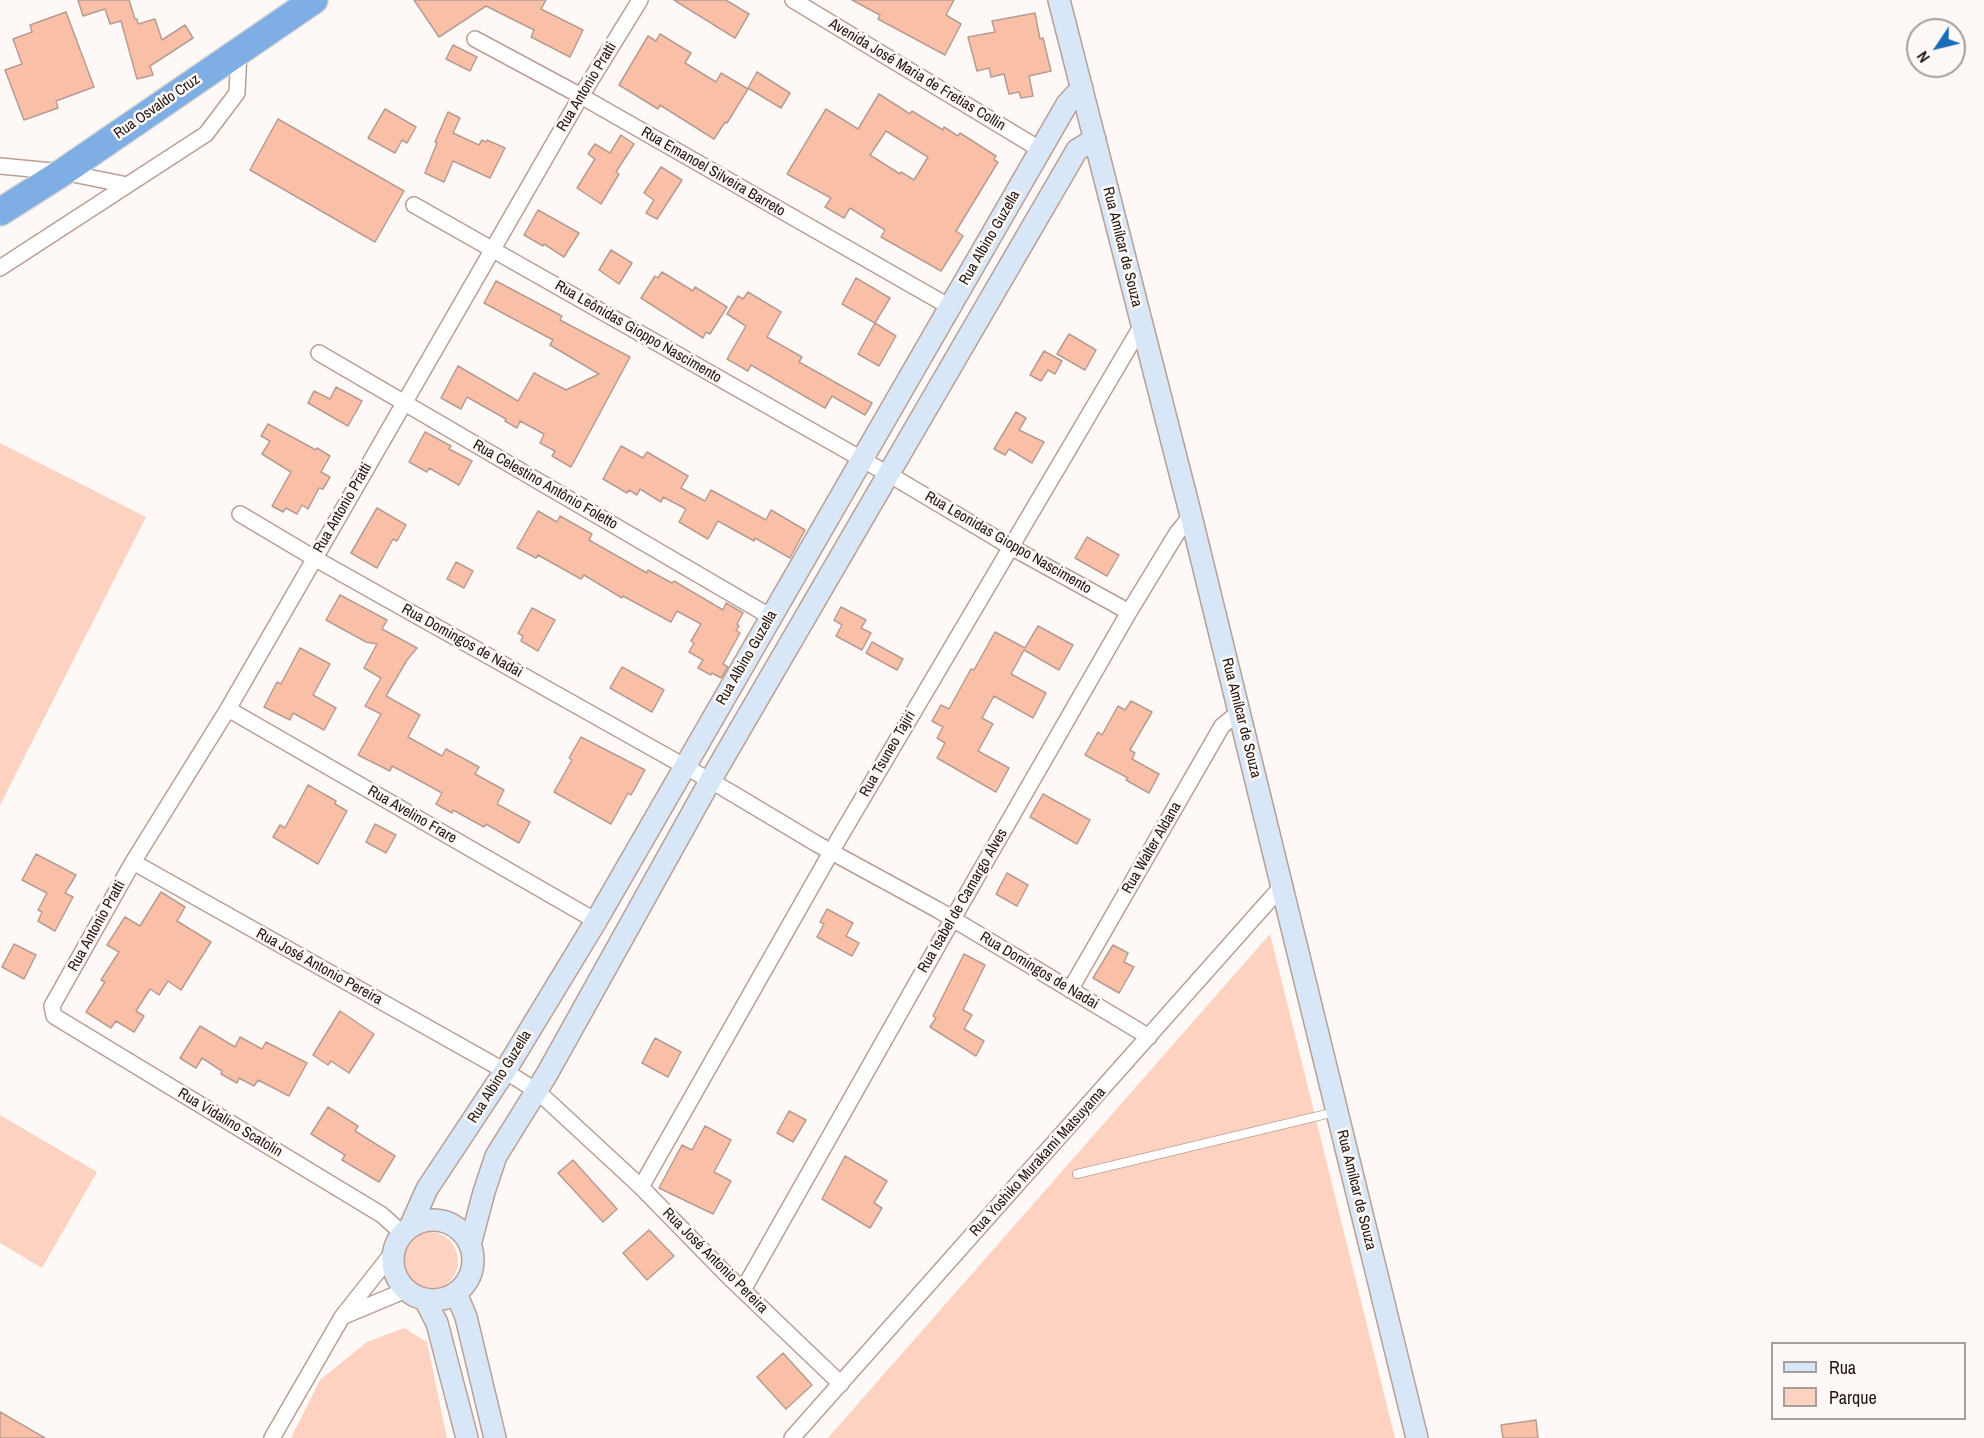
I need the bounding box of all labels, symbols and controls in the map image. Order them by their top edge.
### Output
street label: Avenida José Maria de Fretias Collin [825,15,1009,135]
north arrow [1906,18,1966,78]
street label: Rua Antonio Pratti [553,39,621,135]
text: N [1911,47,1935,67]
street label: Rua Osvaldo Cruz [111,71,203,143]
street label: Rua Emanoel Silveira Barreto [638,123,788,221]
street label: Rua Amílcar de Souza [1098,185,1146,309]
street label: Rua Albino Guzella [956,188,1024,288]
street label: Rua Leônidas Gioppo Nascimento [551,277,725,387]
street label: Rua Celestino Antônio Foletto [469,436,621,534]
street label: Rua Antonio Pratti [310,460,376,556]
street label: Rua Leonidas Gioppo Nascimento [921,488,1095,598]
street label: Rua Domingos de Nadai [398,600,526,682]
street label: Rua Albino Guzella [713,608,781,708]
street label: Rua Amílcar de Souza [1217,656,1265,780]
street label: Rua Tsuneo Tajiri [856,708,920,800]
street label: Rua Avelino Frare [364,782,460,848]
street label: Rua Walter Aldana [1119,799,1185,897]
street label: Rua Isabel de Camargo Alves [914,826,1012,976]
street label: Rua Antonio Pratti [65,877,129,975]
street label: Rua José Antonio Pereira [253,925,385,1009]
street label: Rua Domingos de Nadai [976,928,1102,1014]
street label: Rua Albino Guzella [464,1027,536,1127]
street label: Rua Yoshiko Murakami Matsuyama [966,1084,1110,1240]
street label: Rua Vidalino Scatolin [174,1085,286,1161]
street label: Rua Amílcar de Souza [1332,1128,1380,1252]
street label: Rua José Antonio Pereira [659,1205,771,1317]
legend [1771,1342,1966,1420]
text: Rua [1829,1355,1856,1380]
text: Parque [1829,1385,1877,1410]

